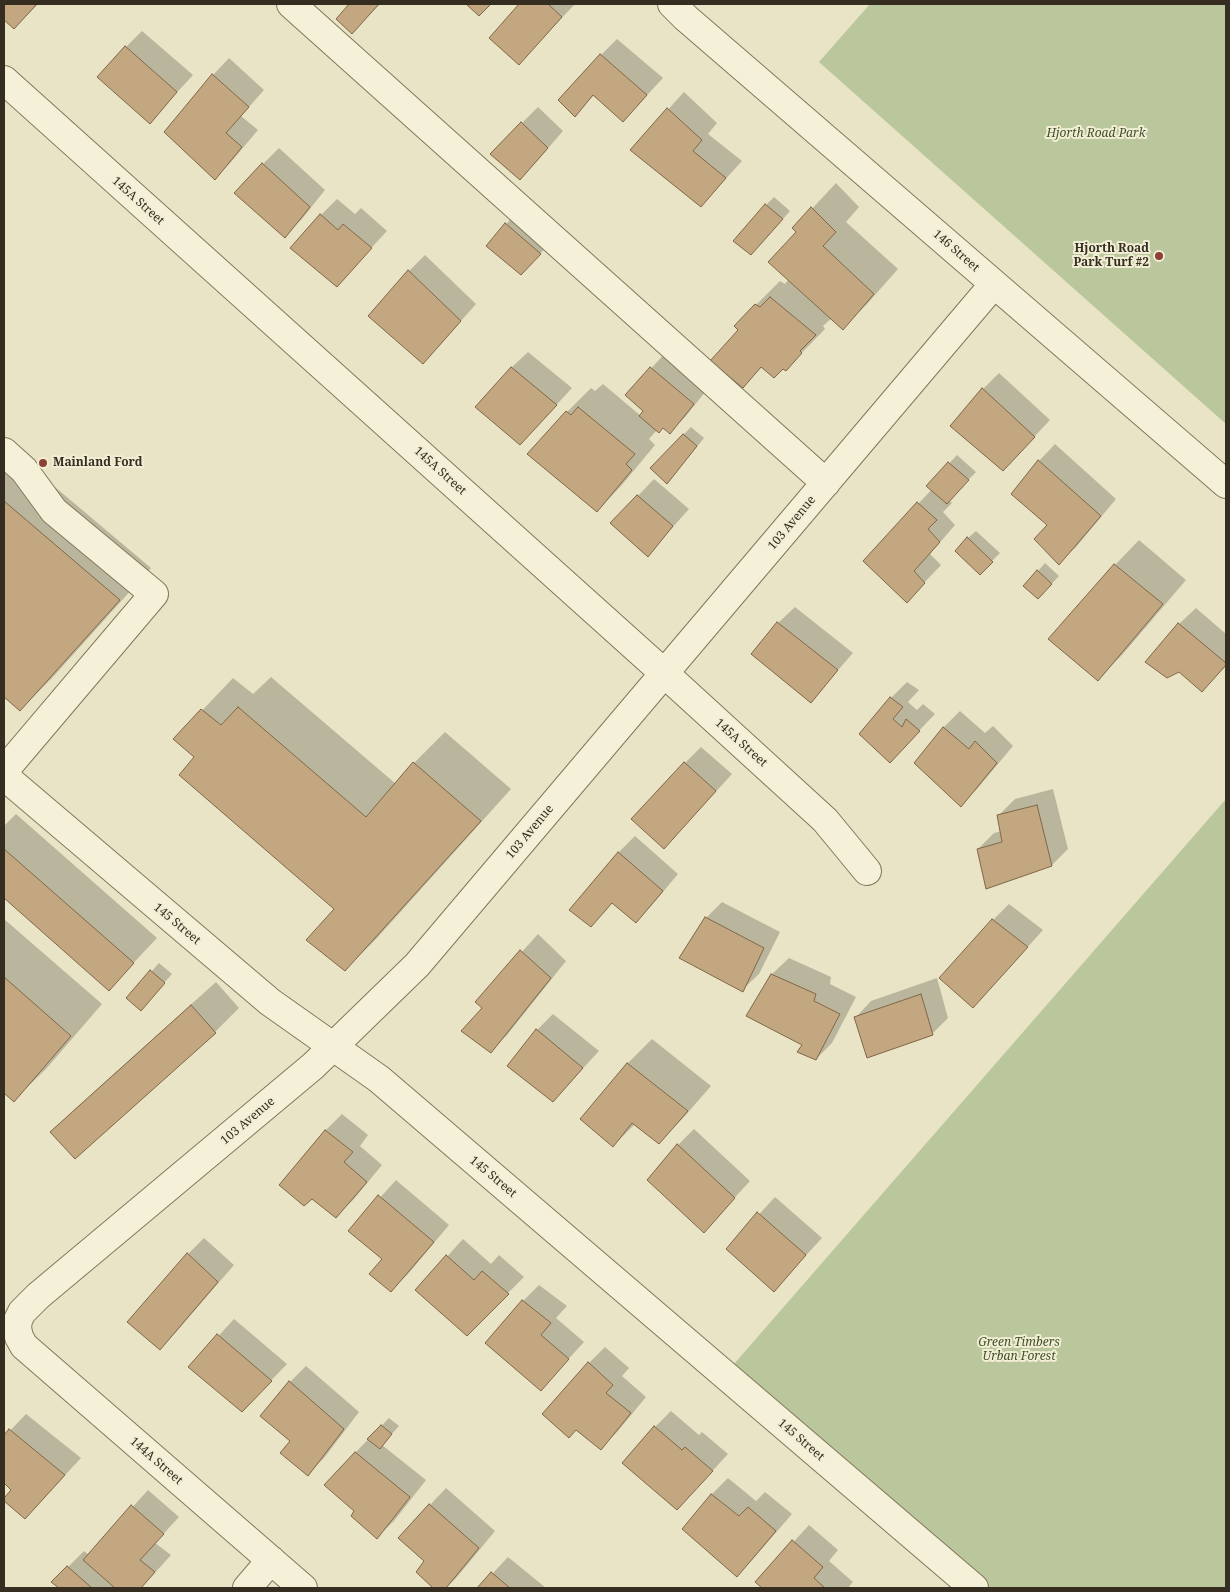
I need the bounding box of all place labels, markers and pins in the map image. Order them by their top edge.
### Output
place label: Hjorth Road Park Turf #2 [1073,242,1149,270]
marker: Hjorth Road Park Turf #2 [1153,250,1165,262]
place label: Mainland Ford [53,456,143,470]
marker: Mainland Ford [37,457,49,469]

